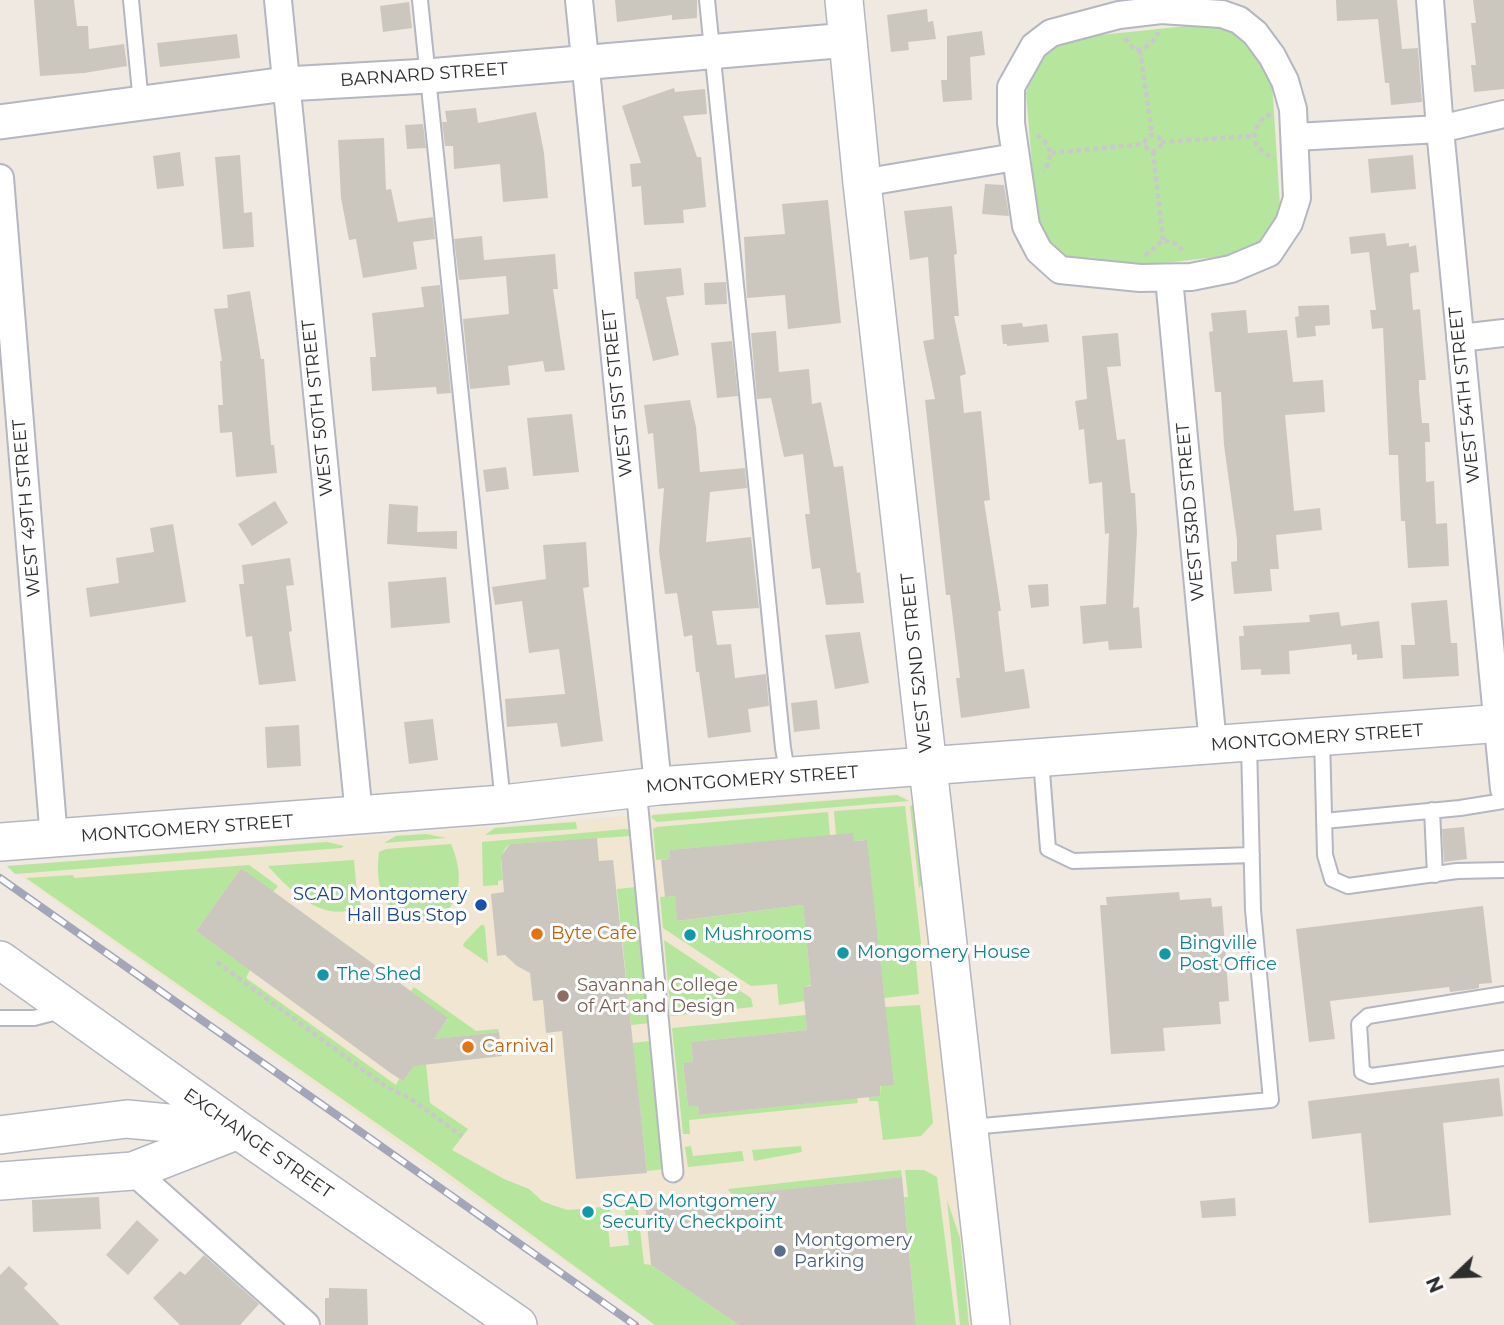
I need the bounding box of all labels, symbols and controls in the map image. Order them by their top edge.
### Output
street label: BARNARD STREET [339,58,509,92]
street label: WEST 54TH STREET [1445,306,1485,484]
street label: WEST 51ST STREET [598,308,638,478]
street label: WEST 50TH STREET [298,318,338,498]
street label: WEST 49TH STREET [8,418,46,598]
street label: WEST 53RD STREET [1172,422,1210,602]
street label: WEST 52ND STREET [897,572,937,754]
street label: MONTGOMERY STREET [1210,720,1424,756]
street label: MONTGOMERY STREET [645,762,859,798]
street label: MONTGOMERY STREET [80,811,294,847]
place label: SCAD Montgomery Hall Bus Stop [293,884,467,926]
marker: SCAD Montgomery Hall Bus Stop [473,897,489,913]
place label: Byte Cafe [551,923,637,945]
place label: Mushrooms [704,924,812,946]
marker: Byte Cafe [529,926,545,942]
marker: Mushrooms [682,927,698,943]
place label: Bingville Post Office [1179,933,1277,976]
place label: Mongomery House [857,942,1030,964]
marker: Mongomery House [835,945,851,961]
marker: Bingville Post Office [1157,946,1173,962]
place label: The Shed [337,964,421,986]
marker: The Shed [315,967,331,983]
place label: Savannah College of Art and Design [577,975,738,1018]
marker: Savannah College of Art and Design [555,988,571,1004]
place label: Carnival [482,1036,554,1058]
marker: Carnival [460,1039,476,1055]
street label: EXCHANGE STREET [179,1084,337,1204]
place label: SCAD Montgomery Security Checkpoint [602,1191,783,1234]
marker: SCAD Montgomery Security Checkpoint [580,1204,596,1220]
place label: Montgomery Parking [794,1230,912,1272]
north arrow [1420,1241,1490,1311]
marker: Montgomery Parking [772,1243,788,1259]
text: N [1422,1273,1449,1296]

